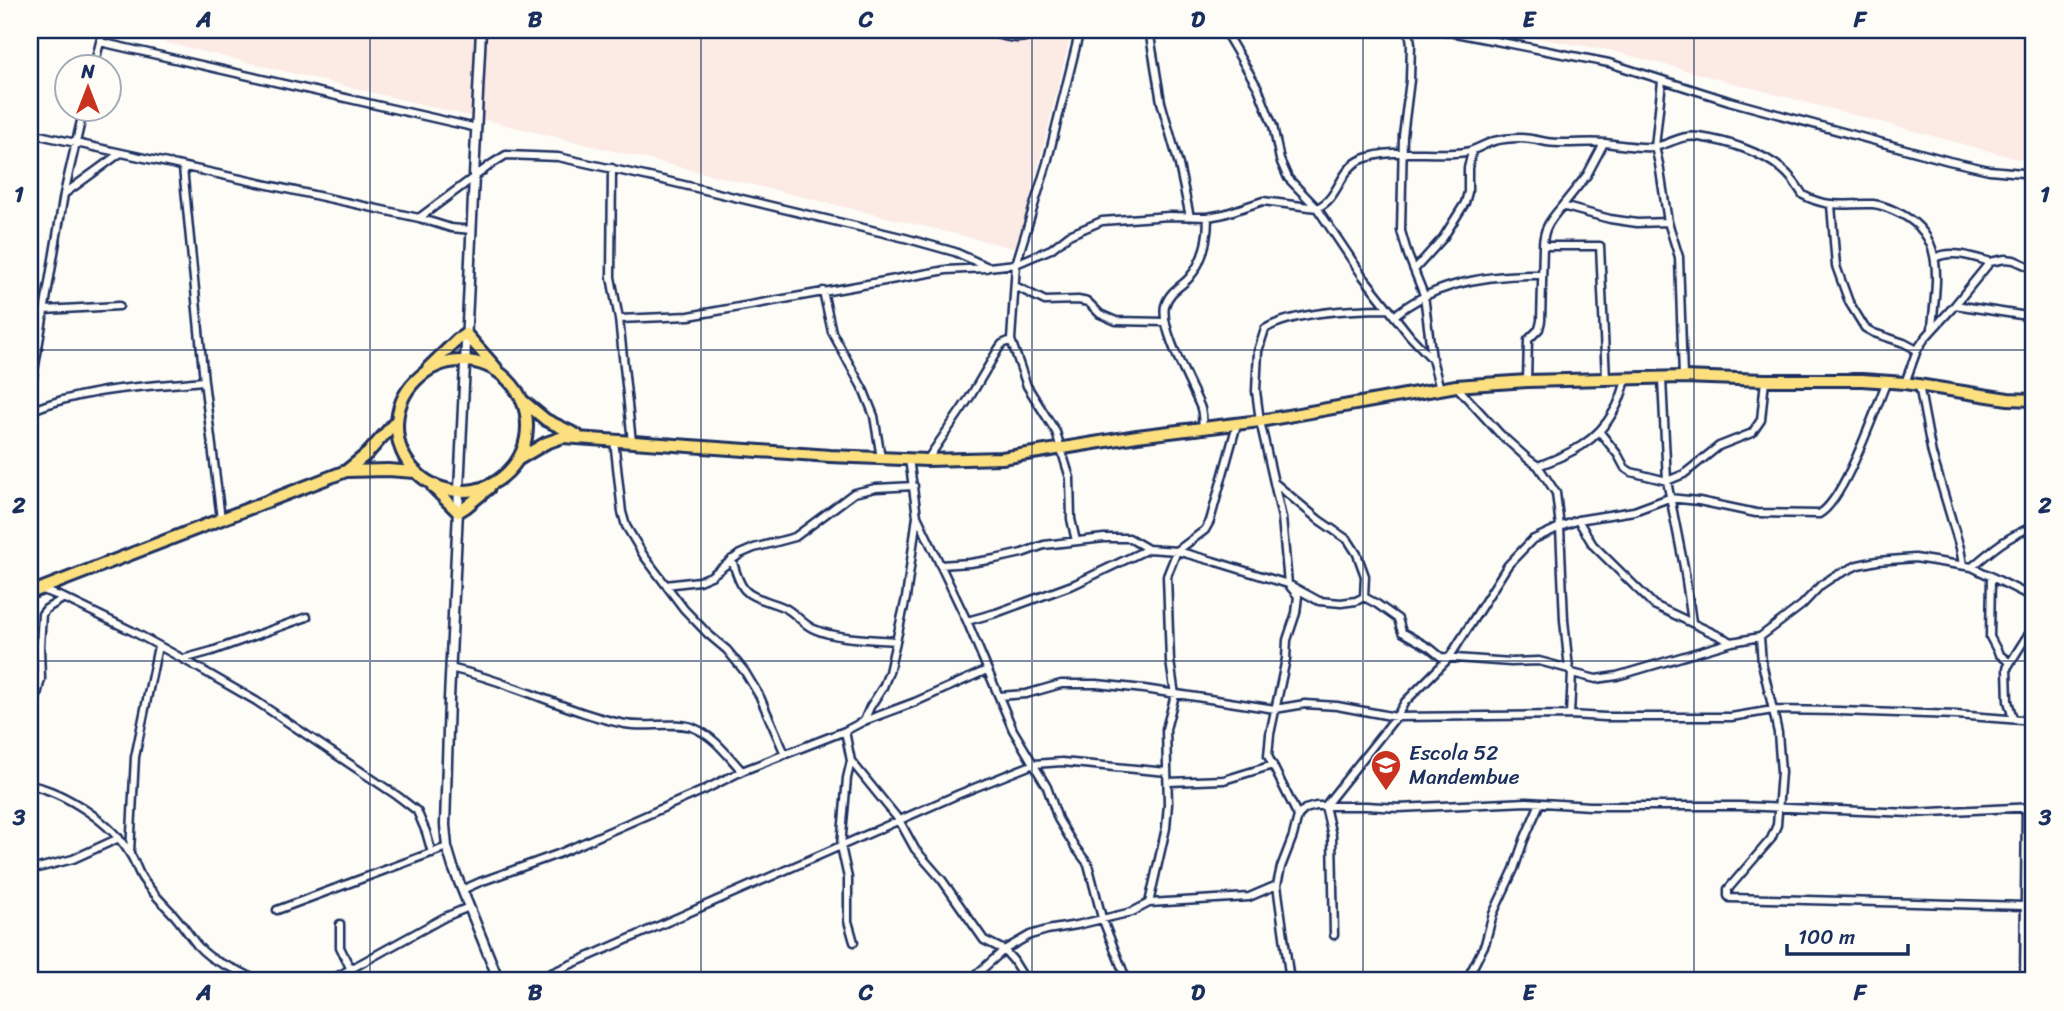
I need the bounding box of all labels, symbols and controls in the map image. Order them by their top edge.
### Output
text: A [195,0,212,40]
text: B [528,0,543,40]
text: C [858,0,874,40]
text: D [1191,0,1206,40]
text: E [1523,0,1538,40]
text: F [1853,0,1868,40]
north arrow [52,52,122,122]
text: N [80,55,95,88]
text: 1 [14,174,24,215]
text: 1 [2040,174,2050,215]
text: 2 [11,485,26,526]
text: 2 [2037,485,2052,526]
place label: Escola 52 Mandembue [1409,734,1520,796]
school or university icon: Escola 52 Mandembue [1369,748,1403,792]
text: 3 [12,797,26,838]
text: 3 [2038,797,2052,838]
scale bar [1787,913,1908,957]
text: 100 m [1798,918,1855,956]
text: A [195,972,212,1011]
text: B [528,972,543,1011]
text: C [858,972,874,1011]
text: D [1191,972,1206,1011]
text: E [1523,972,1538,1011]
text: F [1853,972,1868,1011]

